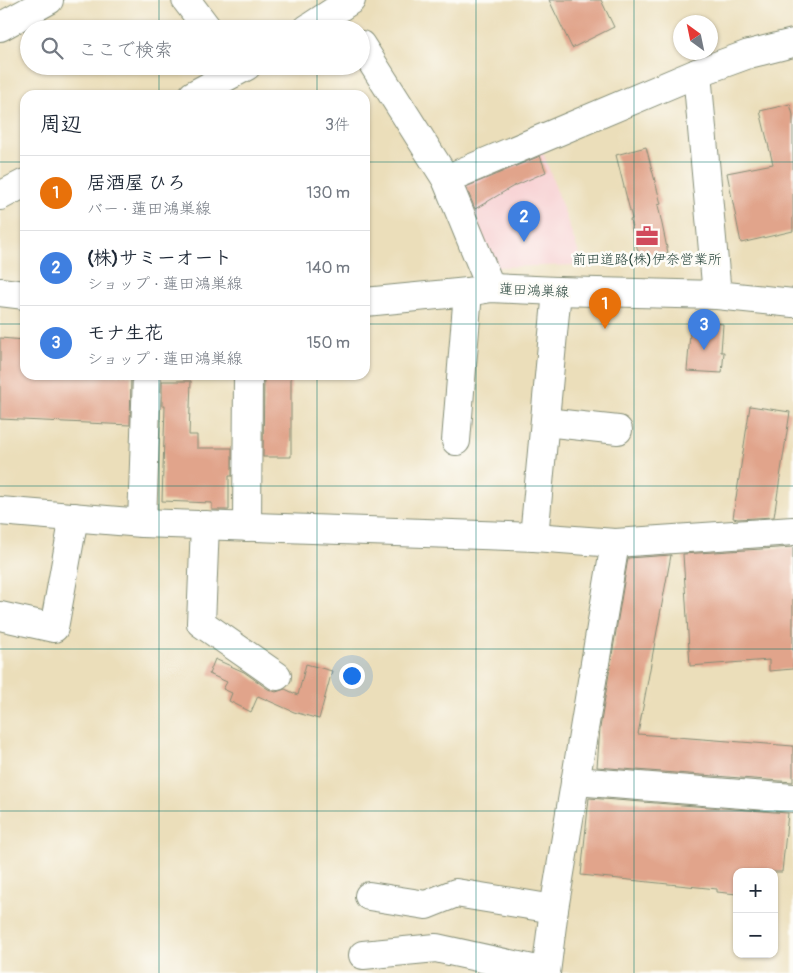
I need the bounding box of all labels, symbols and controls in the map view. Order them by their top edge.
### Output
north arrow [673,15,718,60]
search box [20,20,370,75]
icon: search [38,34,66,62]
text: ここで検索 [78,38,173,62]
text: 周辺 [40,111,82,138]
text: 3件 [325,115,350,135]
text: 居酒屋 ひろ [87,171,186,195]
text: 1 [53,183,59,203]
text: 130 m [306,183,350,203]
text: バー · 蓮田鴻巣線 [87,199,211,219]
pin: 2 [508,201,540,242]
office icon: 前田道路(株)伊奈営業所 [634,223,660,249]
text: (株)サミーオート [87,246,232,270]
place label: 前田道路(株)伊奈営業所 [572,251,722,268]
text: 2 [52,258,60,278]
text: 140 m [306,258,350,278]
text: ショップ · 蓮田鴻巣線 [87,274,242,294]
street label: 蓮田鴻巣線 [499,280,569,301]
pin: 1 [589,288,621,329]
pin: 3 [688,309,720,350]
text: モナ生花 [87,321,163,345]
text: 3 [52,333,60,353]
text: 150 m [306,333,350,353]
text: ショップ · 蓮田鴻巣線 [87,349,242,369]
your location [339,663,365,689]
map controls [733,868,778,958]
button: + [733,868,778,913]
button: − [733,913,778,958]

